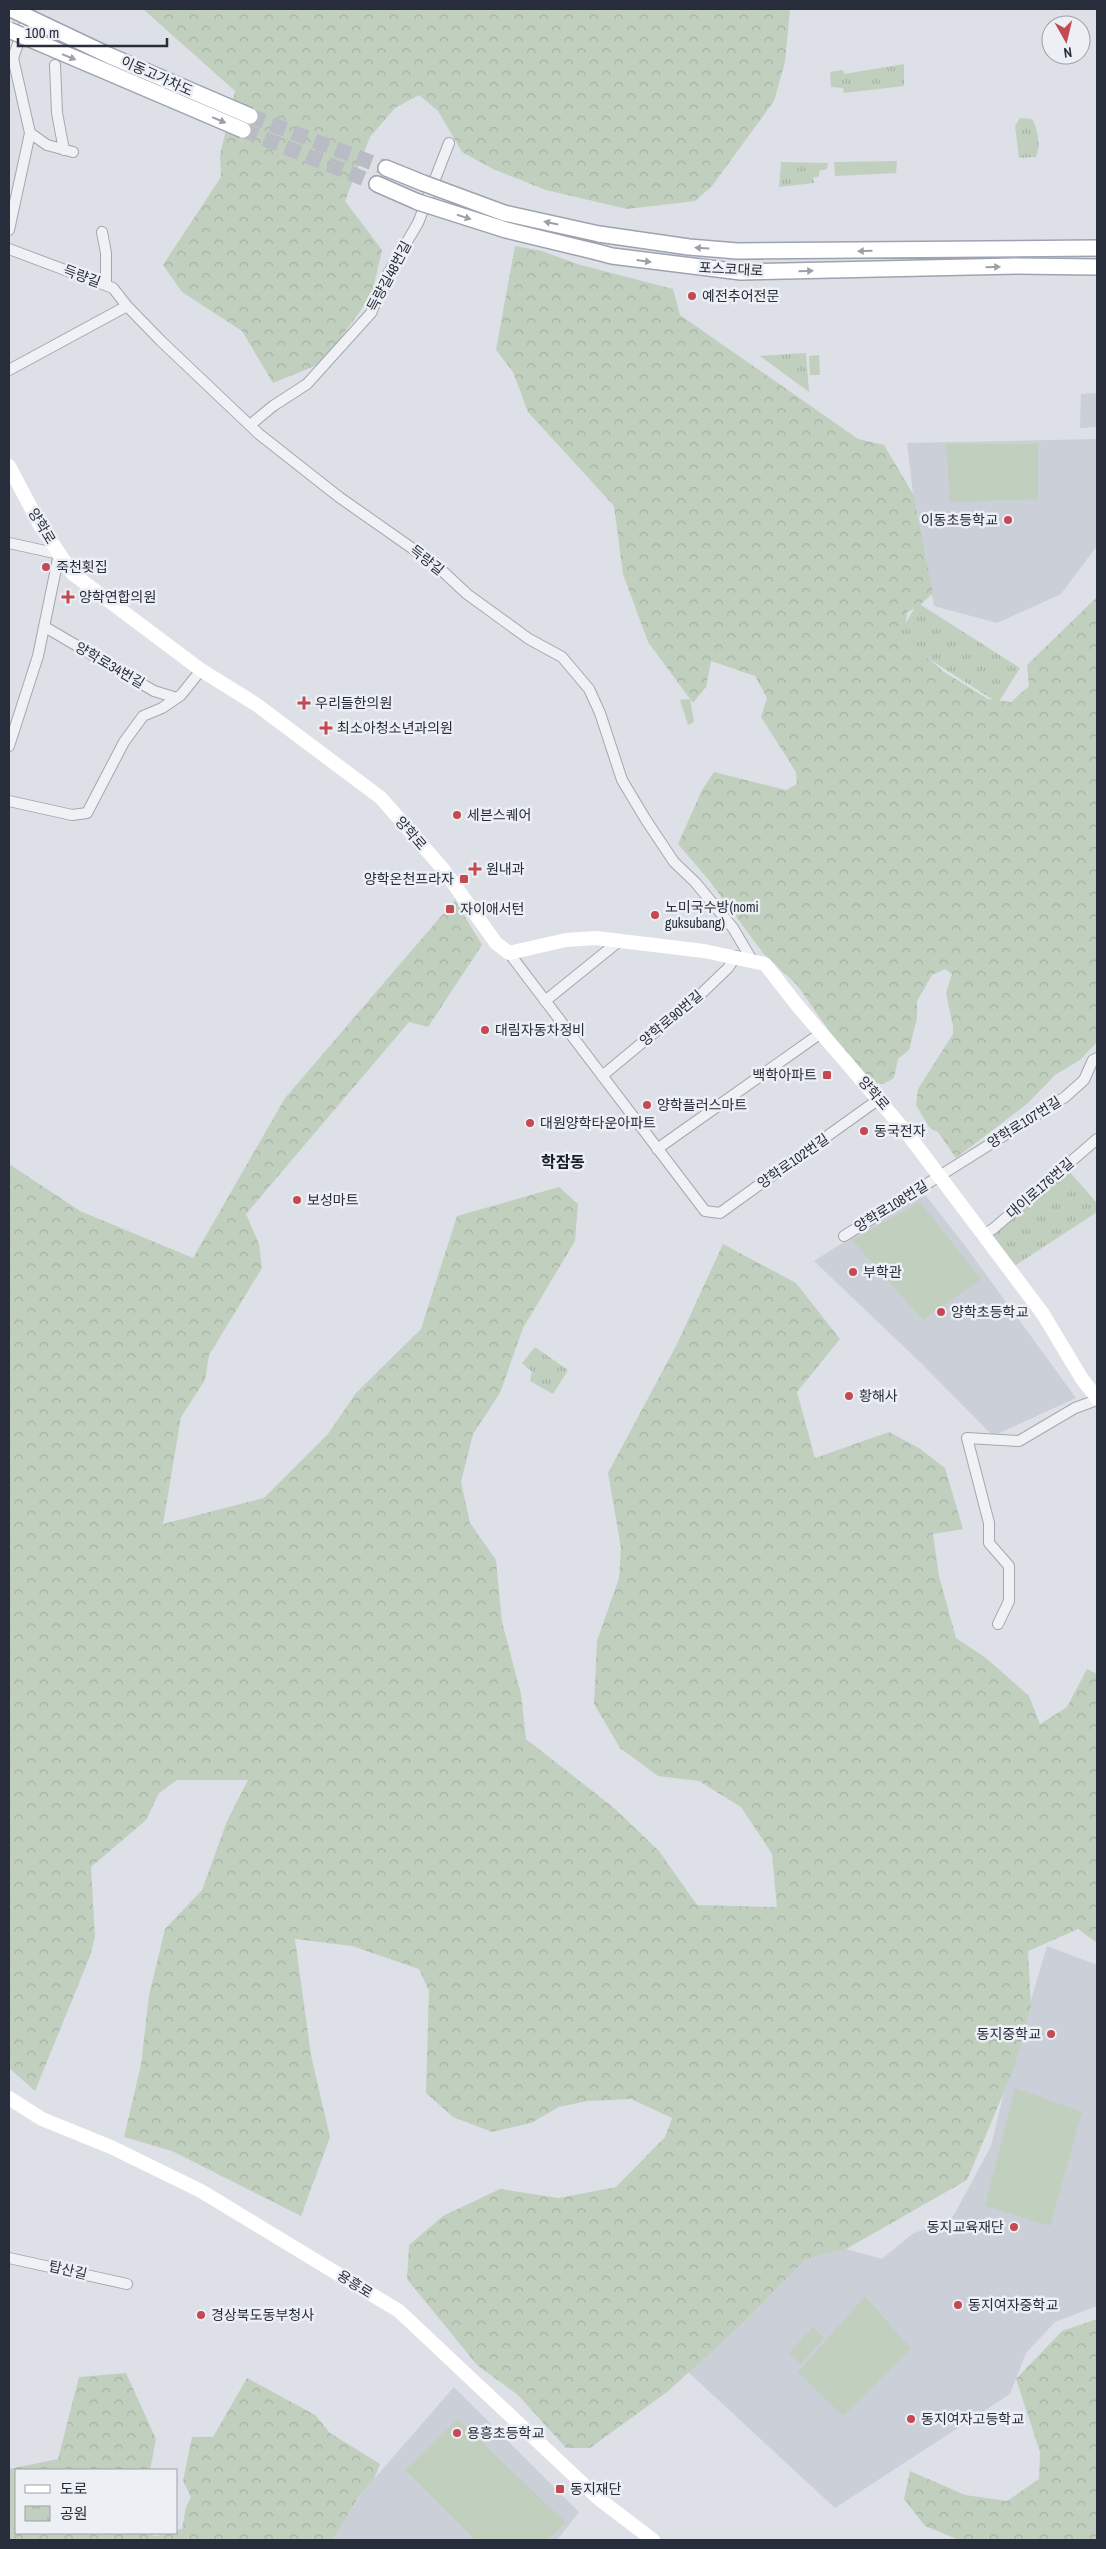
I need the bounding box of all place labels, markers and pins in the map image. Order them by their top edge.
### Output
place label: 예전추어전문 [702,287,779,305]
marker: 예전추어전문 [686,290,698,302]
place label: 이동초등학교 [921,511,998,529]
marker: 이동초등학교 [1002,514,1014,526]
place label: 죽천횟집 [56,558,108,576]
marker: 죽천횟집 [40,561,52,573]
place label: 양학연합의원 [79,588,156,606]
marker: 양학연합의원 [61,590,75,604]
place label: 우리들한의원 [315,694,392,712]
marker: 우리들한의원 [297,696,311,710]
place label: 최소아청소년과의원 [337,719,453,737]
marker: 최소아청소년과의원 [319,721,333,735]
place label: 세븐스퀘어 [467,806,531,824]
marker: 세븐스퀘어 [451,809,463,821]
place label: 원내과 [486,860,525,878]
marker: 원내과 [468,862,482,876]
place label: 양학온천프라자 [364,870,454,888]
marker: 양학온천프라자 [458,873,470,885]
place label: 노미국수방(nomi guksubang) [665,898,759,932]
place label: 자이애서턴 [460,900,524,918]
marker: 자이애서턴 [444,903,456,915]
marker: 노미국수방(nomi guksubang) [649,909,661,921]
place label: 대림자동차정비 [495,1021,585,1039]
marker: 대림자동차정비 [479,1024,491,1036]
place label: 백학아파트 [753,1066,817,1084]
marker: 백학아파트 [821,1069,833,1081]
place label: 양학플러스마트 [657,1096,747,1114]
marker: 양학플러스마트 [641,1099,653,1111]
place label: 대원양학타운아파트 [540,1114,656,1132]
marker: 대원양학타운아파트 [524,1117,536,1129]
place label: 동국전자 [874,1122,926,1140]
marker: 동국전자 [858,1125,870,1137]
place label: 보성마트 [307,1191,359,1209]
marker: 보성마트 [291,1194,303,1206]
place label: 부학관 [863,1263,902,1281]
marker: 부학관 [847,1266,859,1278]
place label: 양학초등학교 [951,1303,1028,1321]
marker: 양학초등학교 [935,1306,947,1318]
place label: 황해사 [859,1387,898,1405]
marker: 황해사 [843,1390,855,1402]
place label: 동지중학교 [977,2025,1041,2043]
marker: 동지중학교 [1045,2028,1057,2040]
place label: 동지교육재단 [927,2218,1004,2236]
marker: 동지교육재단 [1008,2221,1020,2233]
place label: 동지여자중학교 [968,2296,1058,2314]
marker: 동지여자중학교 [952,2299,964,2311]
place label: 경상북도동부청사 [211,2306,314,2324]
marker: 경상북도동부청사 [195,2309,207,2321]
place label: 동지여자고등학교 [921,2410,1024,2428]
marker: 동지여자고등학교 [905,2413,917,2425]
place label: 용흥초등학교 [467,2424,544,2442]
marker: 용흥초등학교 [451,2427,463,2439]
place label: 동지재단 [570,2480,622,2498]
marker: 동지재단 [554,2483,566,2495]

